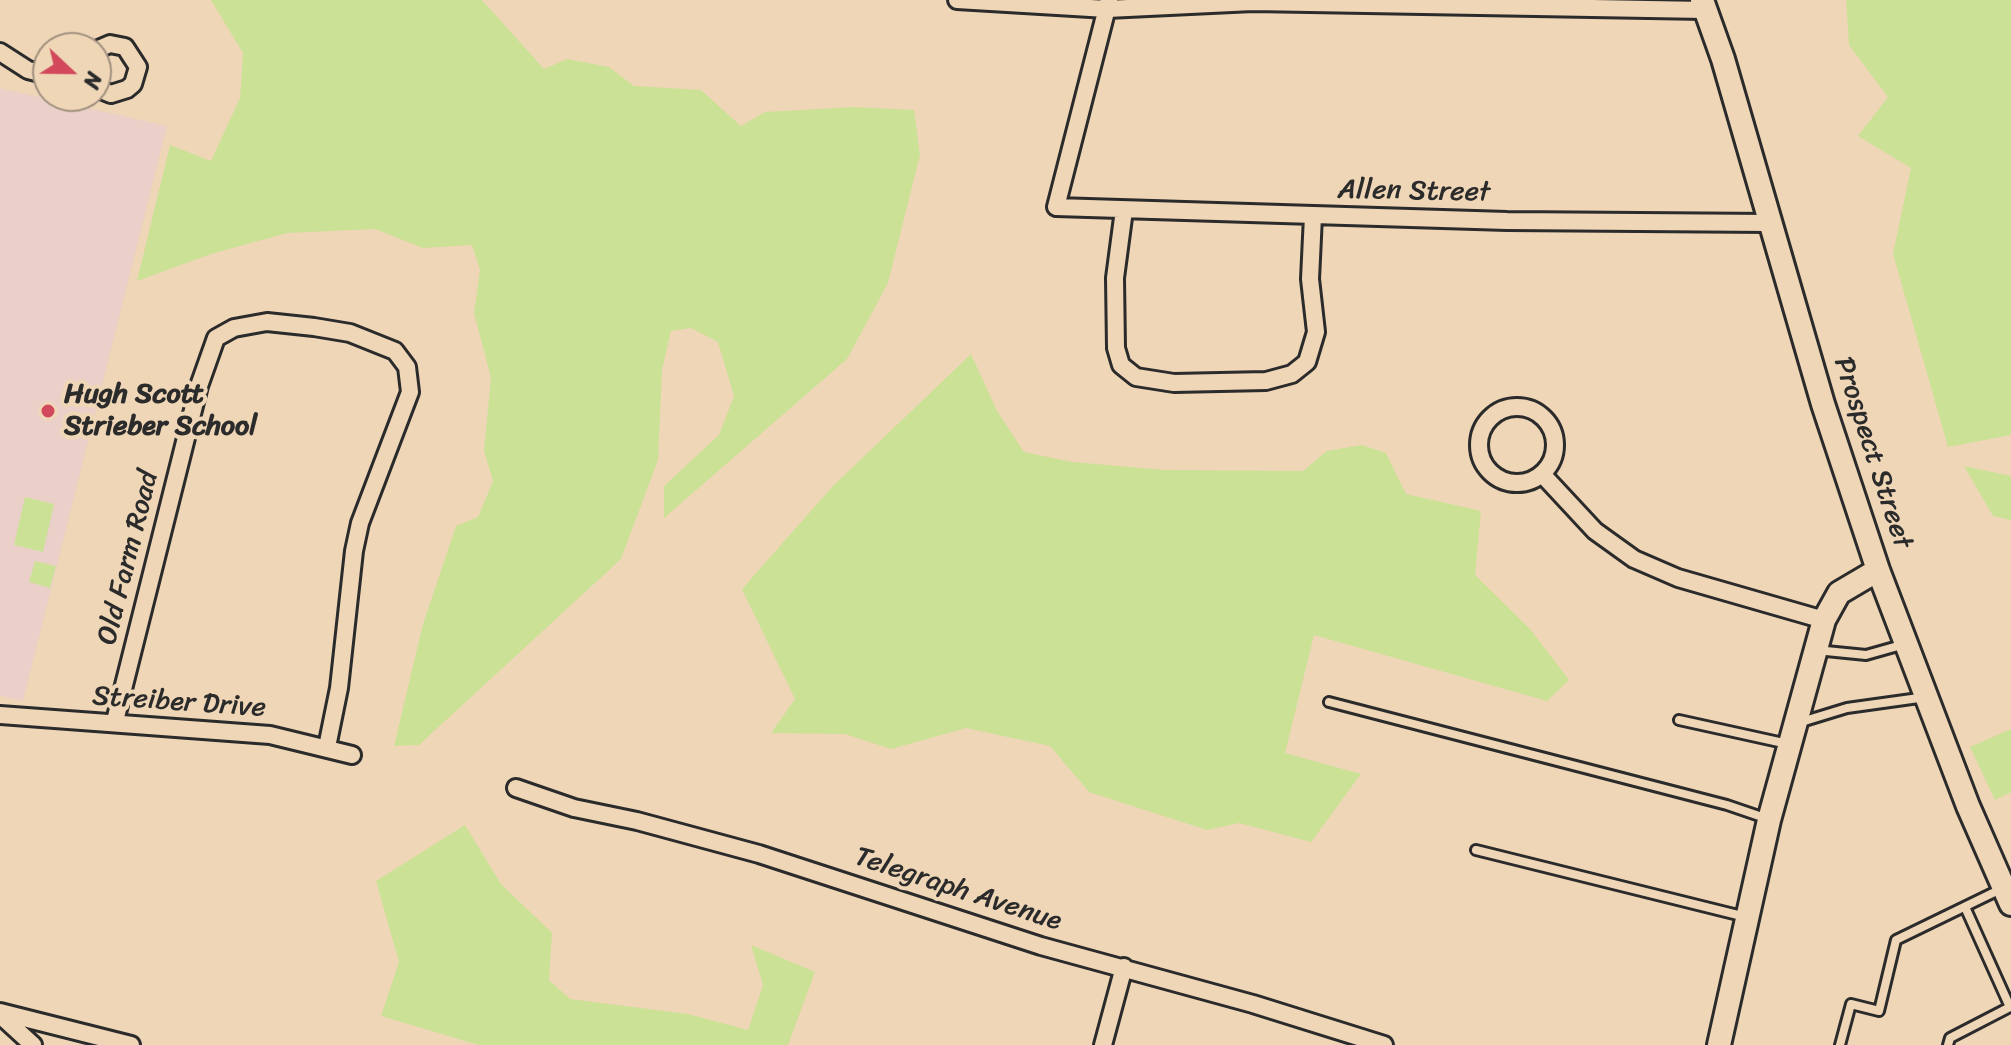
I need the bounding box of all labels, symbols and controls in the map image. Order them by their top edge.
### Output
north arrow [32,32,112,112]
text: N [72,66,114,95]
street label: Allen Street [1337,174,1491,210]
street label: Prospect Street [1825,353,1919,553]
place label: Hugh Scott Strieber School [64,378,257,444]
marker: Hugh Scott Strieber School [39,402,57,420]
street label: Old Farm Road [91,468,167,648]
street label: Streiber Drive [91,680,267,726]
street label: Telegraph Avenue [850,841,1066,939]

